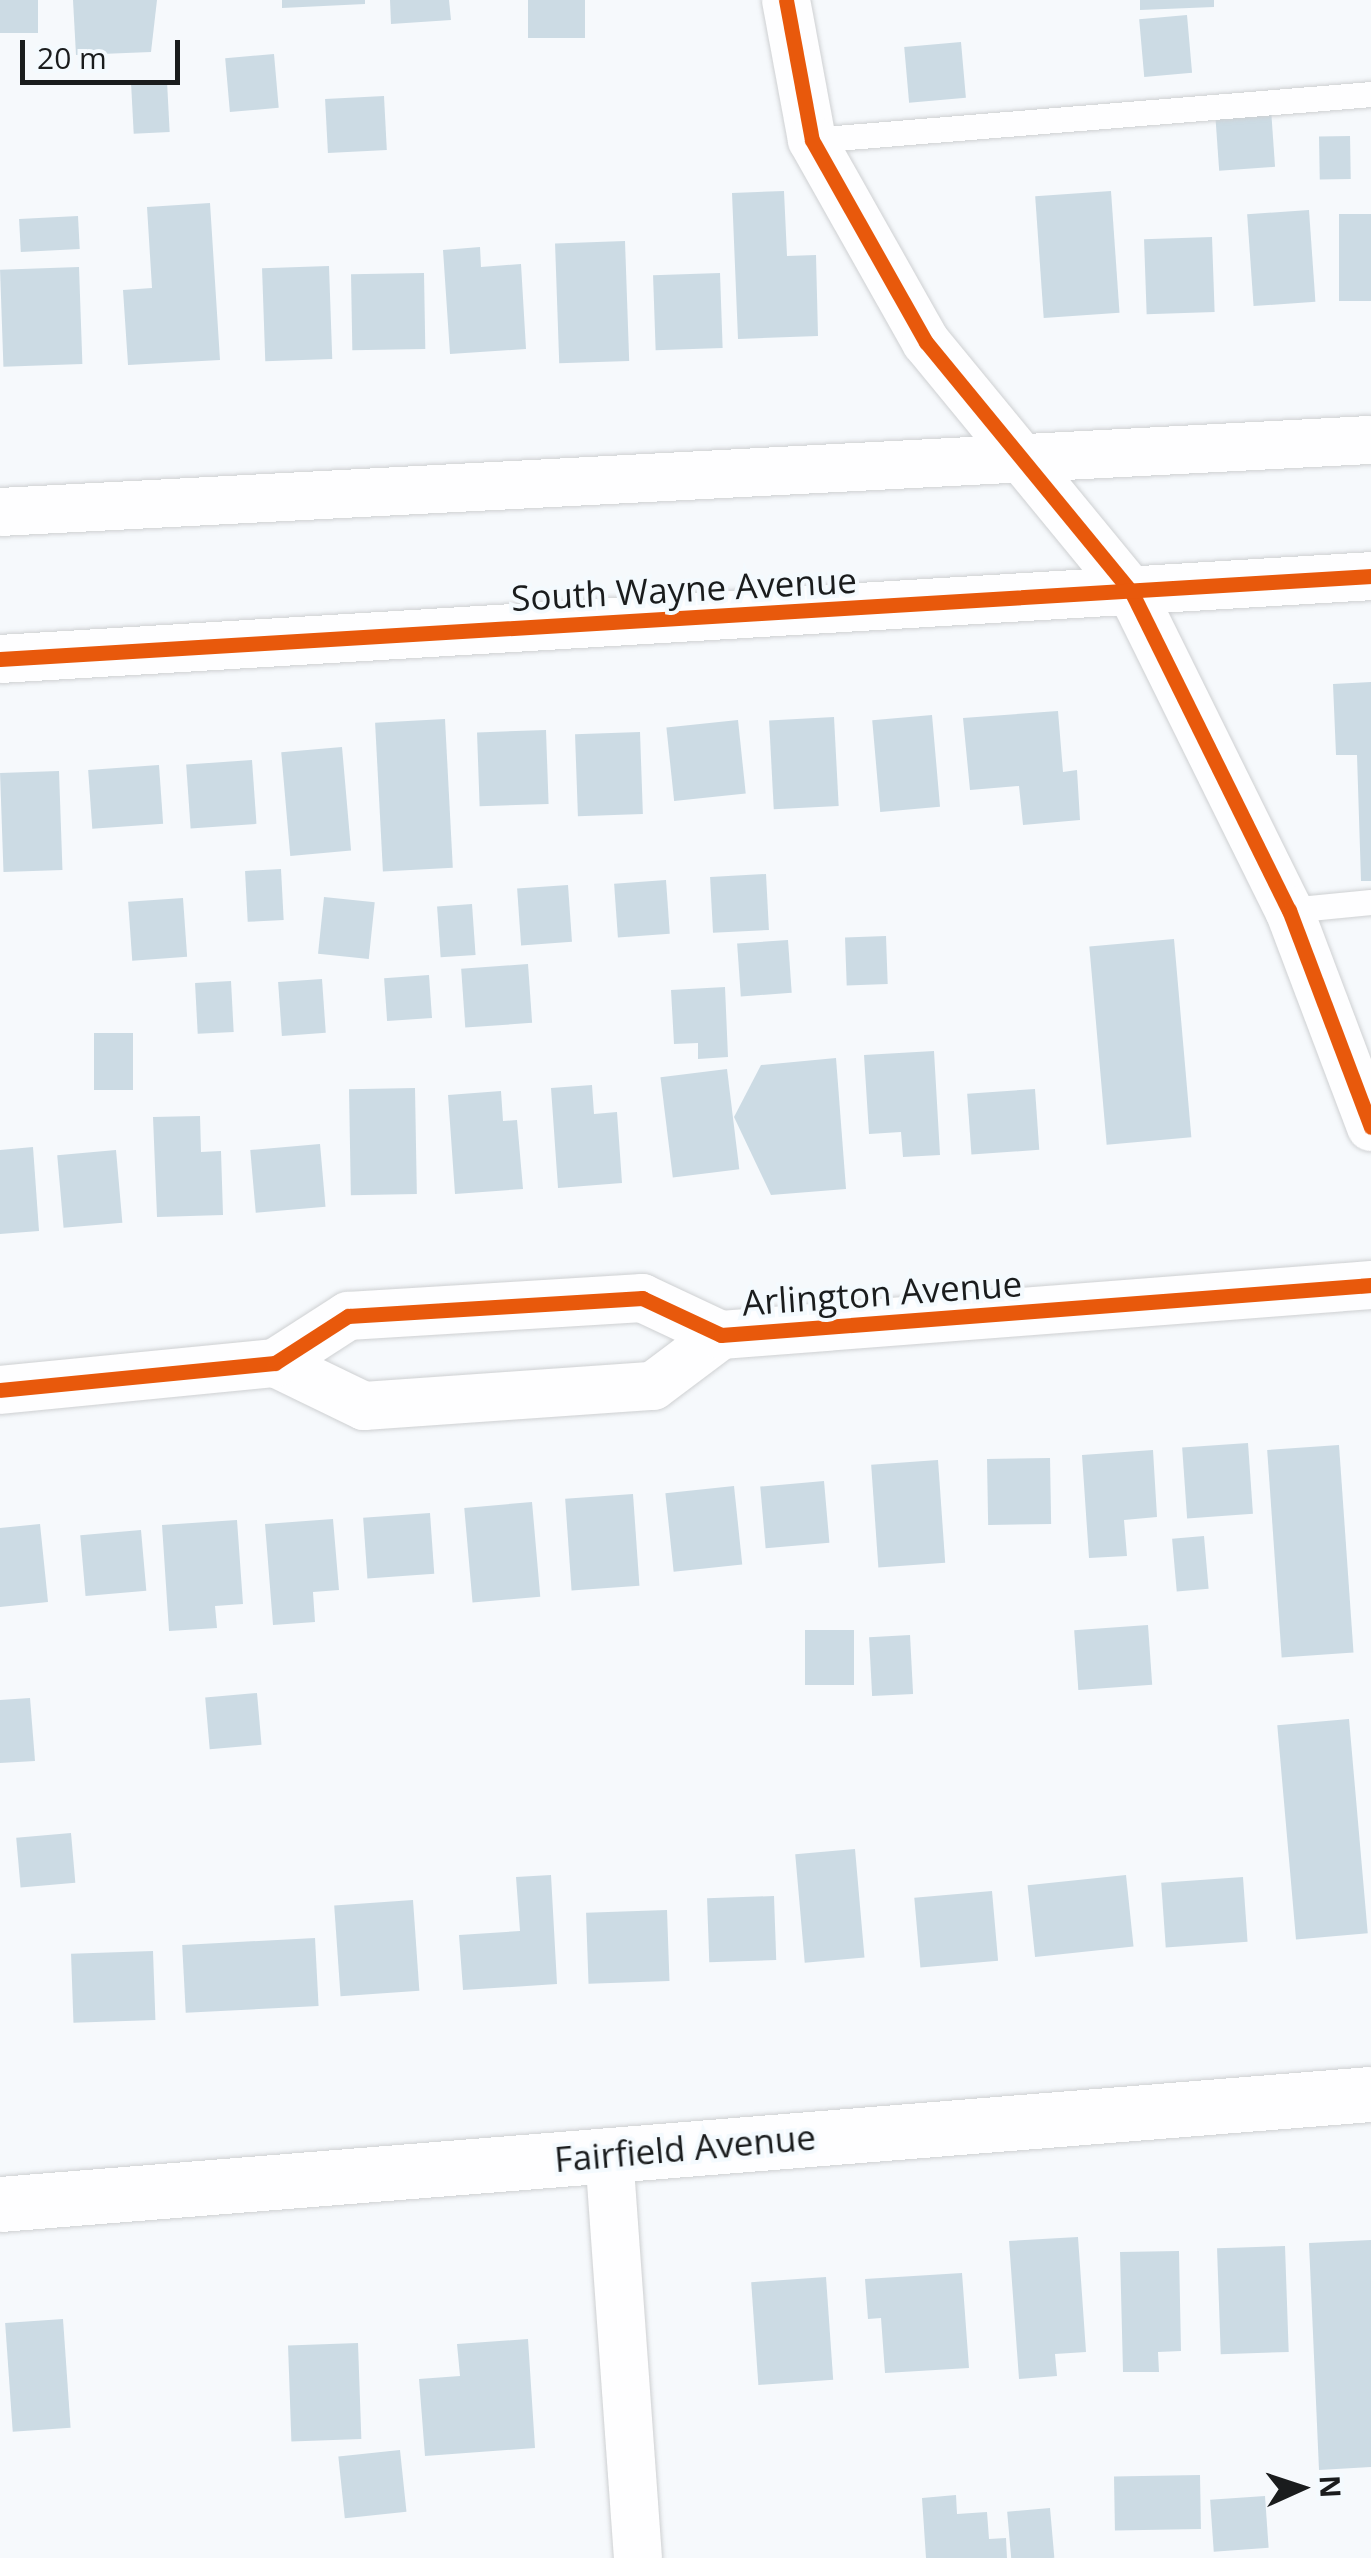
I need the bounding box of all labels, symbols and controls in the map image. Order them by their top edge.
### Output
scale bar [25,20,185,82]
text: 20 m [37,37,107,78]
street label: South Wayne Avenue [510,559,858,619]
street label: Arlington Avenue [741,1262,1023,1324]
street label: Fairfield Avenue [553,2116,817,2180]
north arrow [1251,2438,1351,2538]
text: N [1311,2474,1351,2499]

